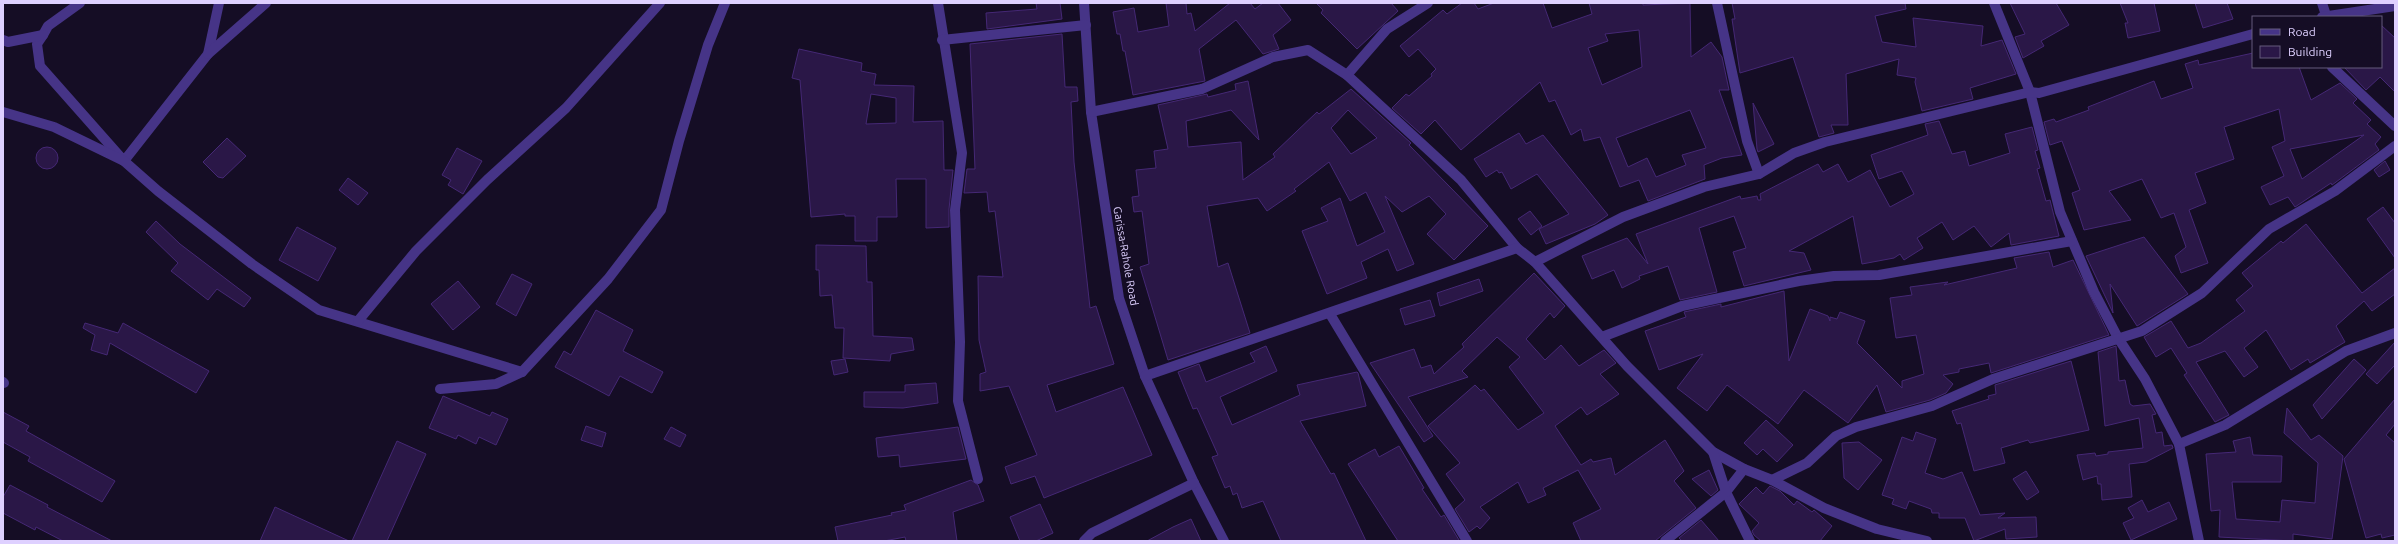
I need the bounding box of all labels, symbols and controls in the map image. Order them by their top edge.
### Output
legend [2252,16,2382,68]
text: Road [2288,25,2316,38]
text: Building [2288,45,2332,58]
street label: Garissa-Rahole Road [1111,206,1141,306]

